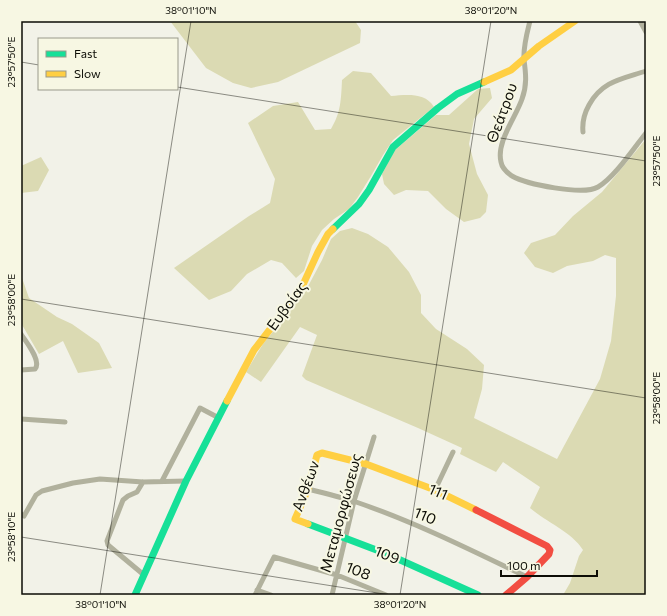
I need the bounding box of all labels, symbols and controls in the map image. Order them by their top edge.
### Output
text: 38°01'10"N [165,4,217,16]
text: 38°01'20"N [465,4,517,16]
text: 23°57'50"E [5,36,17,87]
legend [38,38,178,90]
text: Fast [74,46,97,60]
text: Slow [74,66,101,80]
street label: Θεάτρου [482,80,520,145]
text: 23°57'50"E [650,135,662,186]
text: 23°58'00"E [5,274,17,326]
street label: Ευβοίας [262,277,310,334]
text: 23°58'00"E [650,372,662,424]
street label: Μεταμορφώσεως [315,451,365,574]
street label: Ανθέων [288,457,323,513]
street label: 111 [426,479,451,503]
street label: 110 [411,502,439,528]
text: 23°58'10"E [5,512,17,562]
street label: 109 [372,541,402,567]
scale bar [501,552,597,578]
street label: 108 [343,557,373,583]
text: 100 m [507,558,541,572]
text: 38°01'10"N [75,598,127,610]
text: 38°01'20"N [374,598,426,610]

